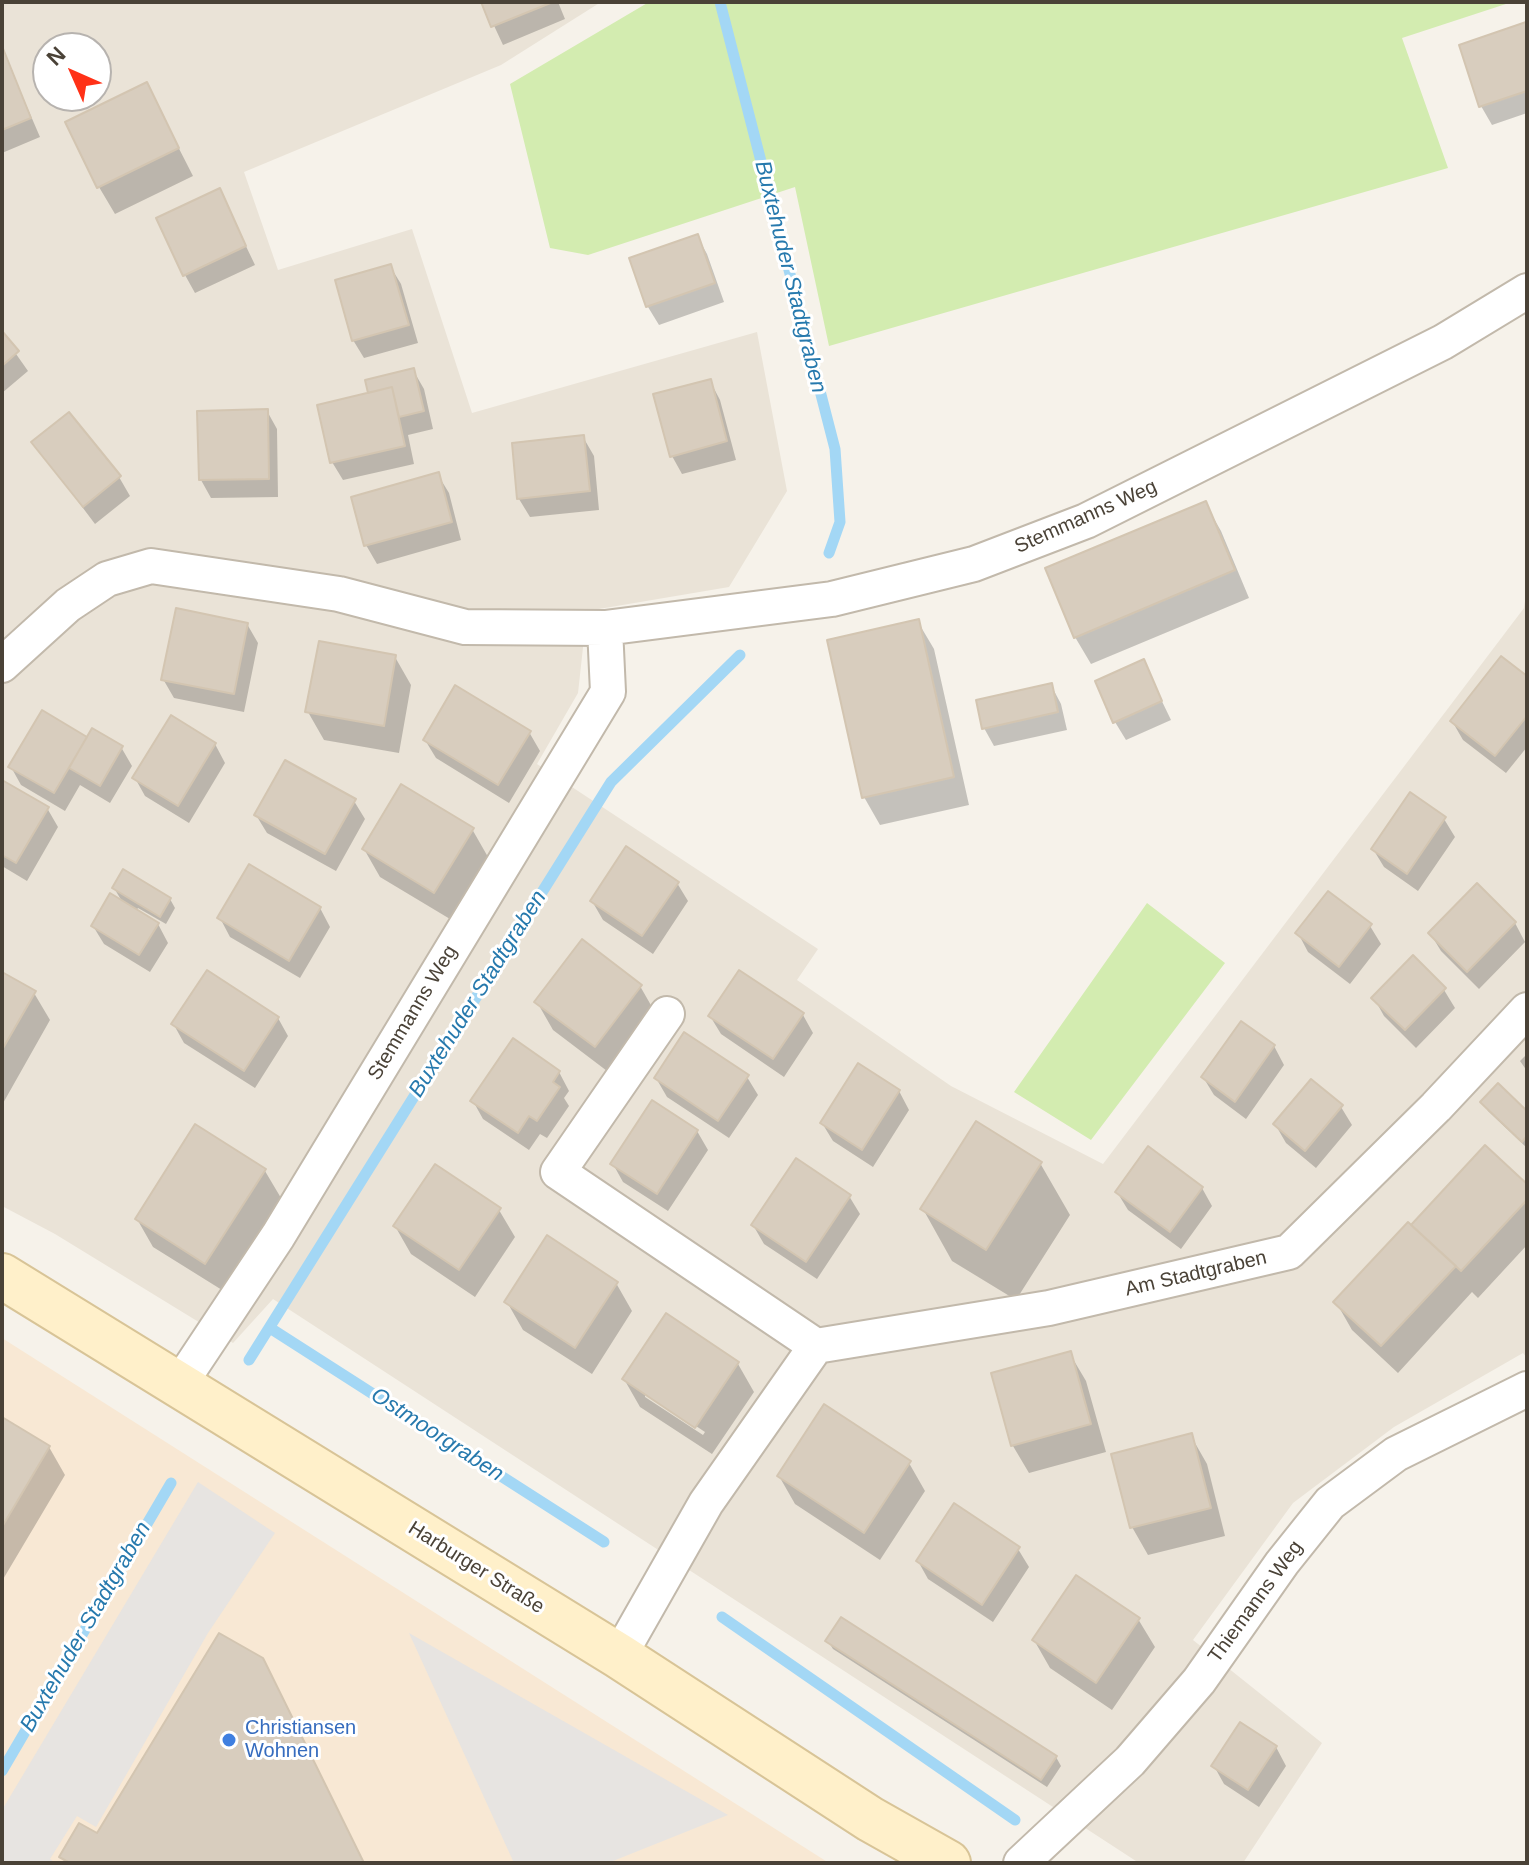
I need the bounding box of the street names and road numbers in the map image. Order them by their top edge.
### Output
street label: Stemmanns Weg [1011,475,1161,559]
street label: Stemmanns Weg [363,941,463,1085]
street label: Am Stadtgraben [1123,1246,1269,1302]
street label: Harburger Straße [404,1517,548,1619]
street label: Thiemanns Weg [1204,1536,1308,1668]

